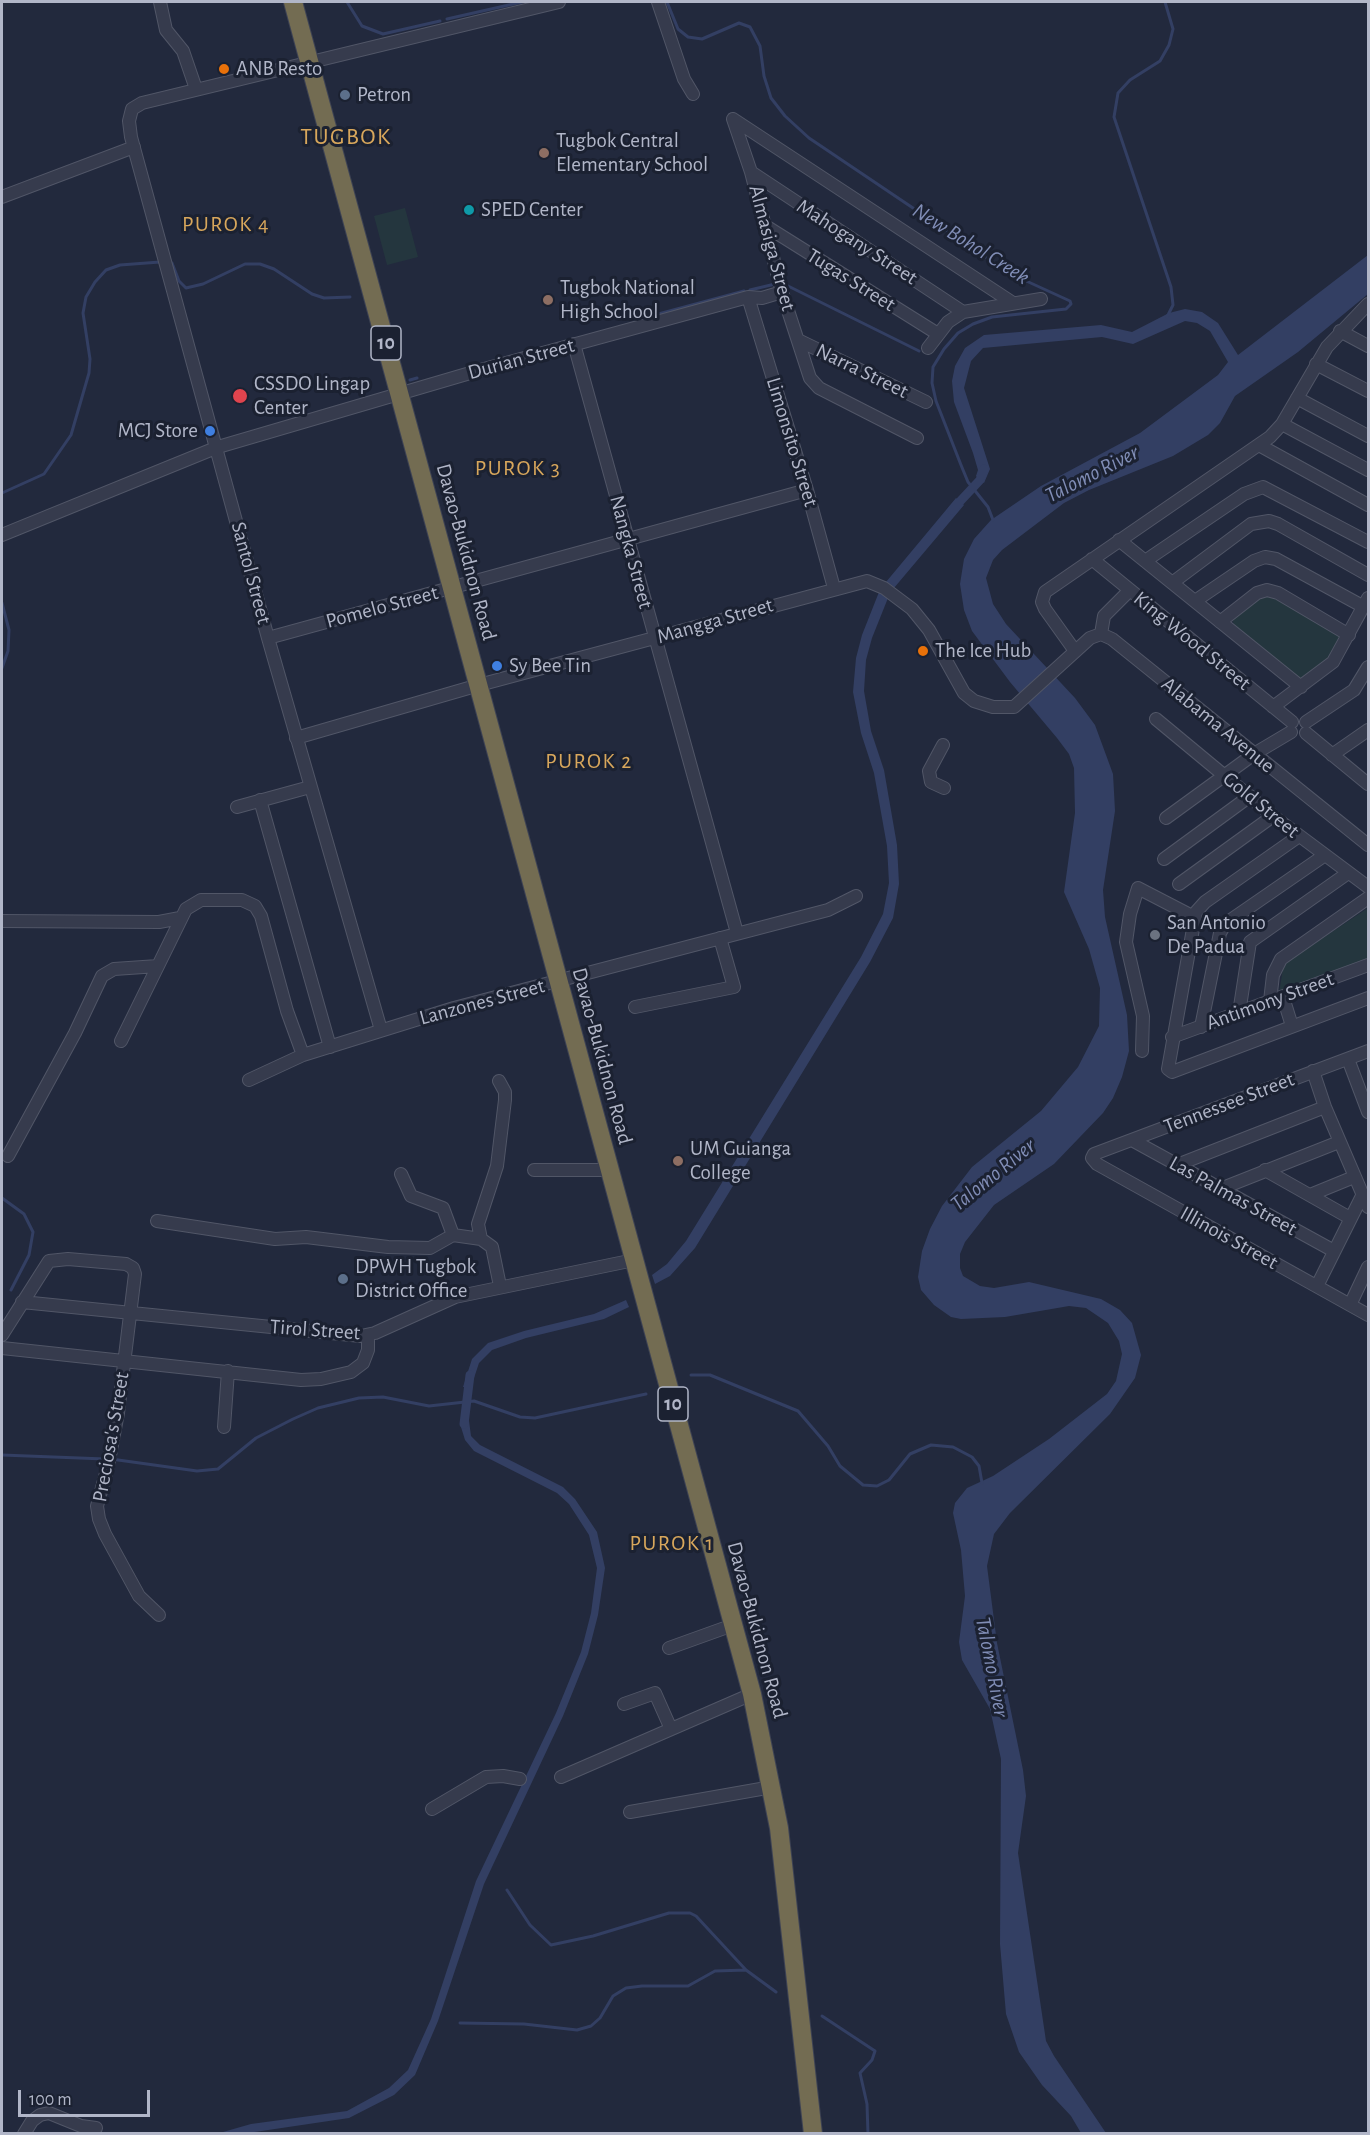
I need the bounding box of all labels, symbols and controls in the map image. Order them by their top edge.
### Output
place label: ANB Resto [236,56,322,82]
marker: ANB Resto [217,62,231,76]
place label: Petron [357,82,411,108]
marker: Petron [338,88,352,102]
district label: TUGBOK [300,123,392,151]
place label: Tugbok Central Elementary School [556,128,708,178]
marker: Tugbok Central Elementary School [537,146,551,160]
street label: Almasiga Street [743,182,801,314]
street label: Mahogany Street [792,194,922,290]
place label: SPED Center [481,197,583,223]
water label: New Bohol Creek [908,198,1034,290]
marker: SPED Center [462,203,476,217]
district label: PUROK 4 [182,211,270,237]
street label: Tugas Street [802,243,900,317]
place label: Tugbok National High School [560,275,695,325]
marker: Tugbok National High School [541,293,555,307]
road number: 10 [371,326,401,360]
street label: Durian Street [465,333,577,385]
street label: Narra Street [812,338,912,404]
place label: CSSDO Lingap Center [254,371,370,421]
street label: Limonsito Street [760,374,824,510]
marker: CSSDO Lingap Center [231,387,249,405]
place label: MCJ Store [118,418,198,444]
marker: MCJ Store [203,424,217,438]
water label: Talomo River [1041,439,1143,509]
district label: PUROK 3 [475,455,561,481]
street label: Davao-Bukidnon Road [430,461,502,643]
street label: Nangka Street [604,493,658,611]
street label: Santol Street [225,519,277,627]
street label: Pomelo Street [323,580,441,634]
street label: King Wood Street [1128,586,1256,696]
street label: Mangga Street [654,592,776,650]
place label: The Ice Hub [935,638,1031,664]
marker: The Ice Hub [916,644,930,658]
place label: Sy Bee Tin [509,653,591,679]
marker: Sy Bee Tin [490,659,504,673]
street label: Alabama Avenue [1156,672,1280,778]
district label: PUROK 2 [545,748,633,774]
street label: Gold Street [1218,766,1304,844]
place label: San Antonio De Padua [1167,910,1266,960]
marker: San Antonio De Padua [1148,928,1162,942]
street label: Davao-Bukidnon Road [566,965,638,1147]
street label: Antimony Street [1203,966,1337,1036]
street label: Lanzones Street [417,973,547,1031]
street label: Tennessee Street [1160,1067,1298,1139]
water label: Talomo River [945,1133,1041,1217]
place label: UM Guianga College [690,1136,791,1186]
street label: Las Palmas Street [1165,1151,1301,1241]
marker: UM Guianga College [671,1154,685,1168]
street label: Illinois Street [1176,1201,1282,1275]
place label: DPWH Tugbok District Office [355,1254,476,1304]
marker: DPWH Tugbok District Office [336,1272,350,1286]
street label: Tirol Street [269,1314,361,1346]
street label: Preciosa's Street [87,1370,135,1504]
road number: 10 [658,1387,688,1421]
district label: PUROK 1 [630,1530,714,1556]
street label: Davao-Bukidnon Road [721,1539,793,1721]
water label: Talomo River [969,1615,1015,1719]
scale bar [21,2078,153,2116]
text: 100 m [29,2091,72,2109]

